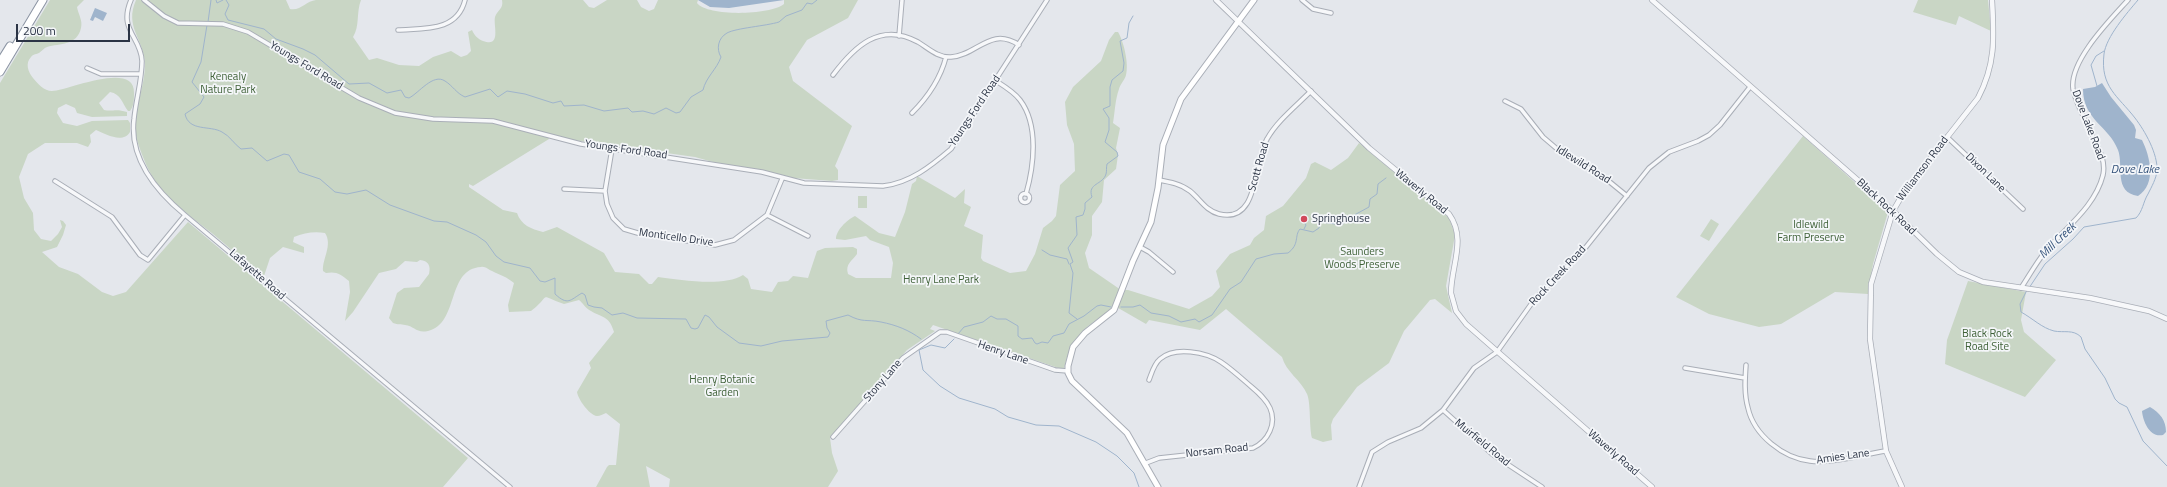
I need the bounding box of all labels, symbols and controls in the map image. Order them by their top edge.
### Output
scale bar [18,16,132,42]
text: 200 m [23,21,56,40]
street label: Youngs Ford Road [267,39,345,93]
park label: Kenealy Nature Park [200,70,256,96]
street label: Youngs Ford Road [946,73,1004,149]
street label: Dove Lake Road [2069,88,2107,162]
street label: Williamson Road [1894,134,1952,204]
street label: Youngs Ford Road [584,138,668,162]
street label: Scott Road [1246,141,1272,193]
street label: Idlewild Road [1553,143,1613,187]
street label: Dixon Lane [1962,151,2008,195]
water label: Dove Lake [2111,163,2159,177]
street label: Waverly Road [1392,167,1450,217]
street label: Black Rock Road [1854,176,1918,238]
place label: Springhouse [1312,212,1370,226]
marker: Springhouse [1299,214,1309,224]
park label: Idlewild Farm Preserve [1777,218,1845,244]
water label: Mill Creek [2037,220,2079,262]
street label: Monticello Drive [638,226,714,250]
street label: Rock Creek Road [1527,243,1589,309]
park label: Saunders Woods Preserve [1324,245,1400,271]
street label: Lafayette Road [226,247,288,303]
park label: Henry Lane Park [903,273,979,287]
park label: Black Rock Road Site [1962,327,2012,353]
street label: Henry Lane [976,338,1030,368]
street label: Stony Lane [861,357,905,405]
park label: Henry Botanic Garden [689,373,755,399]
street label: Muirfield Road [1452,417,1512,469]
street label: Waverly Road [1585,427,1641,479]
street label: Norsam Road [1185,441,1249,461]
street label: Amies Lane [1816,447,1870,467]

